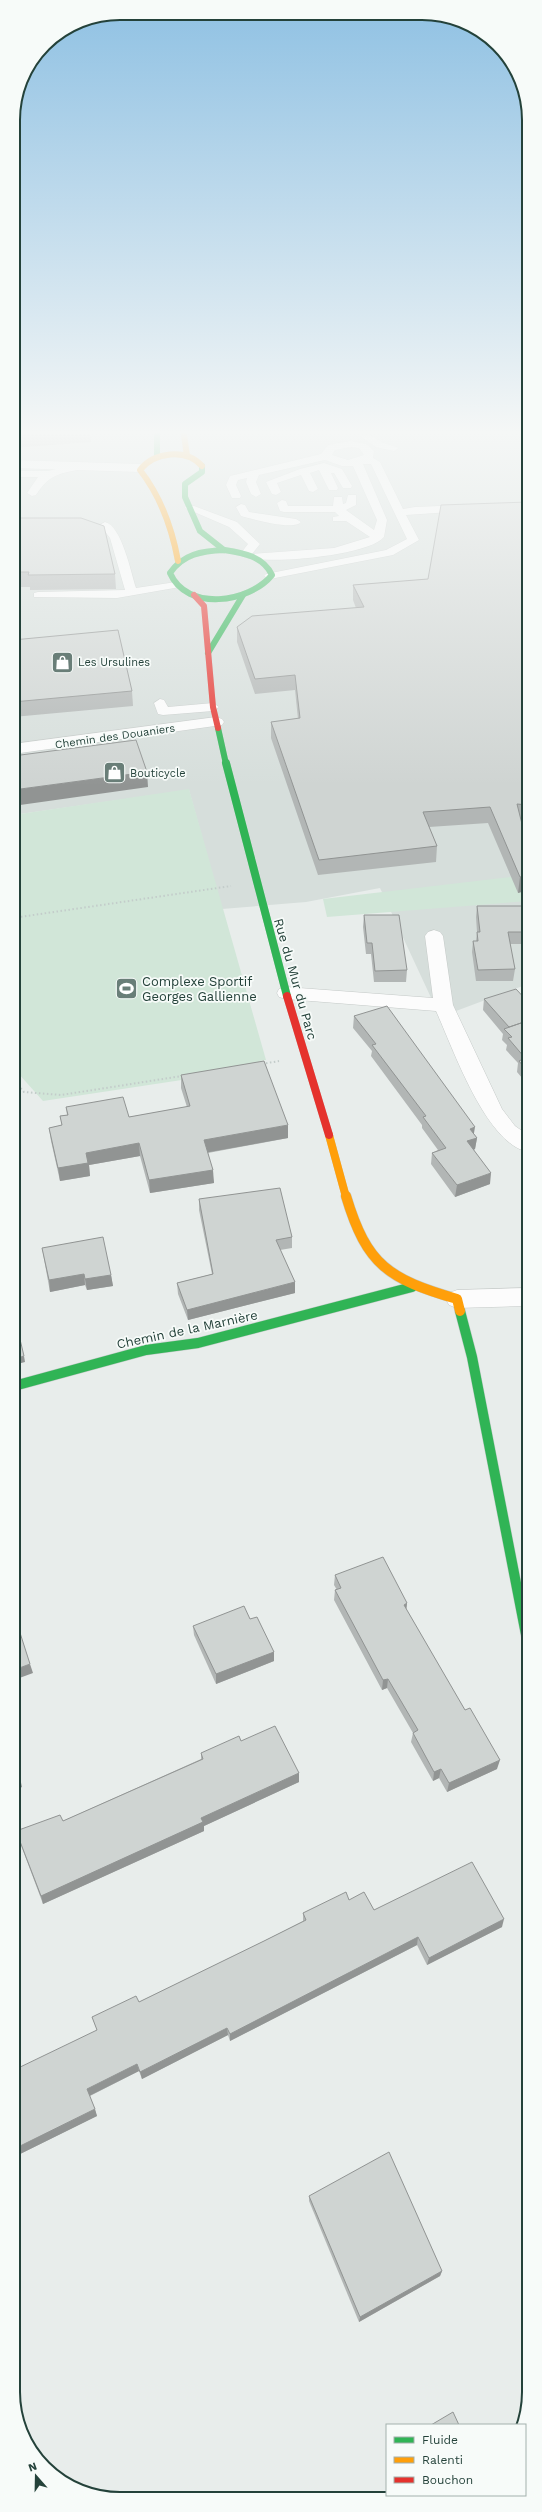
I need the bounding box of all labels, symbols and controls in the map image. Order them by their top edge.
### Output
shop icon: Les Ursulines [50,649,76,675]
place label: Les Ursulines [78,656,150,669]
street label: Chemin des Douaniers [54,722,176,751]
shop icon: Bouticycle [102,760,128,786]
place label: Bouticycle [130,767,186,780]
street label: Rue du Mur du Parc [271,917,320,1042]
place label: Complexe Sportif Georges Gallienne [142,974,257,1004]
sports icon: Complexe Sportif Georges Gallienne [114,975,140,1001]
street label: Chemin de la Marnière [115,1307,259,1352]
legend [386,2424,526,2496]
text: Fluide [422,2433,458,2447]
text: Ralenti [422,2453,463,2467]
north arrow [16,2456,56,2496]
text: N [27,2460,39,2475]
text: Bouchon [422,2473,473,2487]

